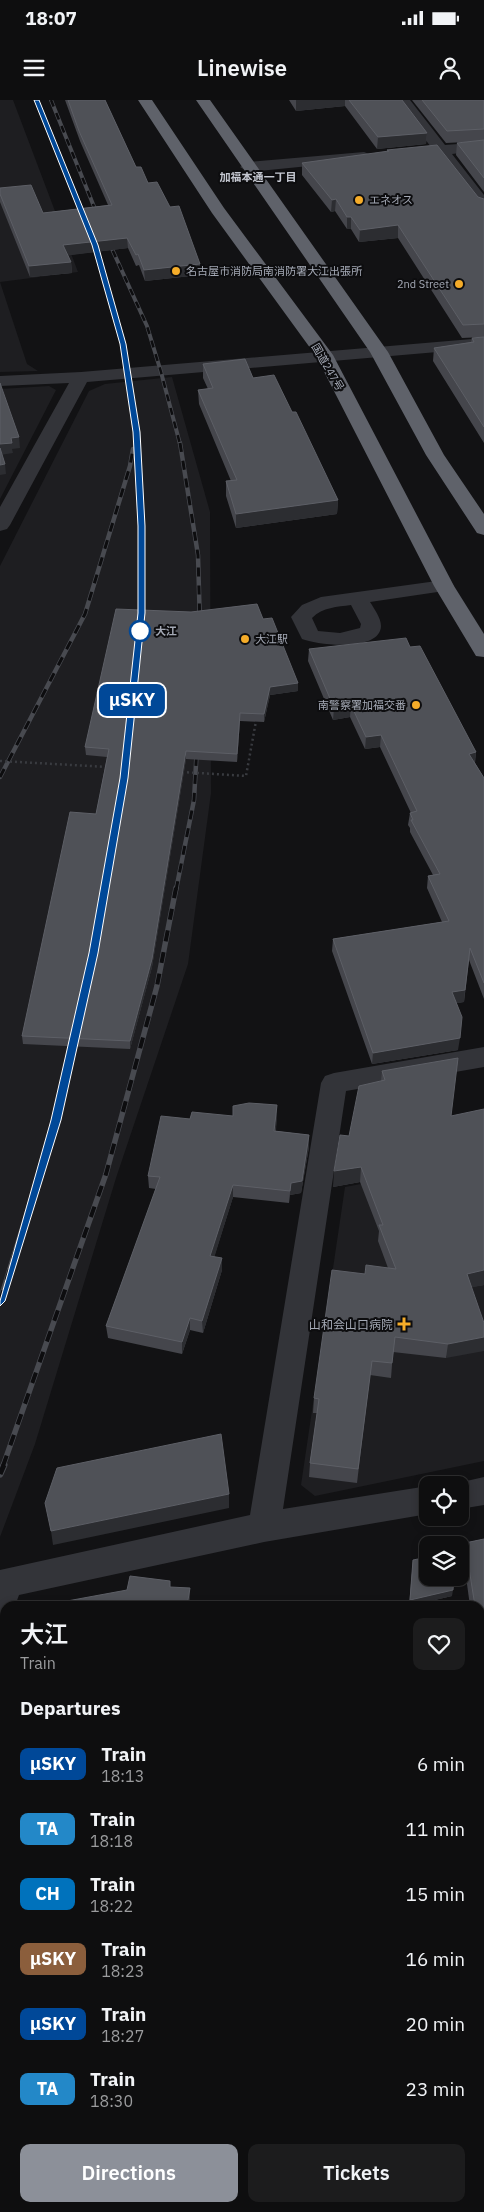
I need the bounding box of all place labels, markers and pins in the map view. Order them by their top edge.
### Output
place label: エネオス [369,193,413,207]
marker: エネオス [353,194,365,206]
place label: 名古屋市消防局南消防署大江出張所 [186,264,363,278]
marker: 名古屋市消防局南消防署大江出張所 [170,265,182,277]
place label: 2nd Street [397,277,449,291]
marker: 2nd Street [453,278,465,290]
marker: 大江 [129,620,151,642]
place label: 大江 [155,624,177,638]
place label: 大江駅 [255,632,288,646]
marker: 大江駅 [239,633,251,645]
place label: 南警察署加福交番 [318,698,406,712]
marker: 南警察署加福交番 [410,699,422,711]
place label: 山和会山口病院 [309,1317,393,1332]
marker: 山和会山口病院 [397,1317,411,1331]

